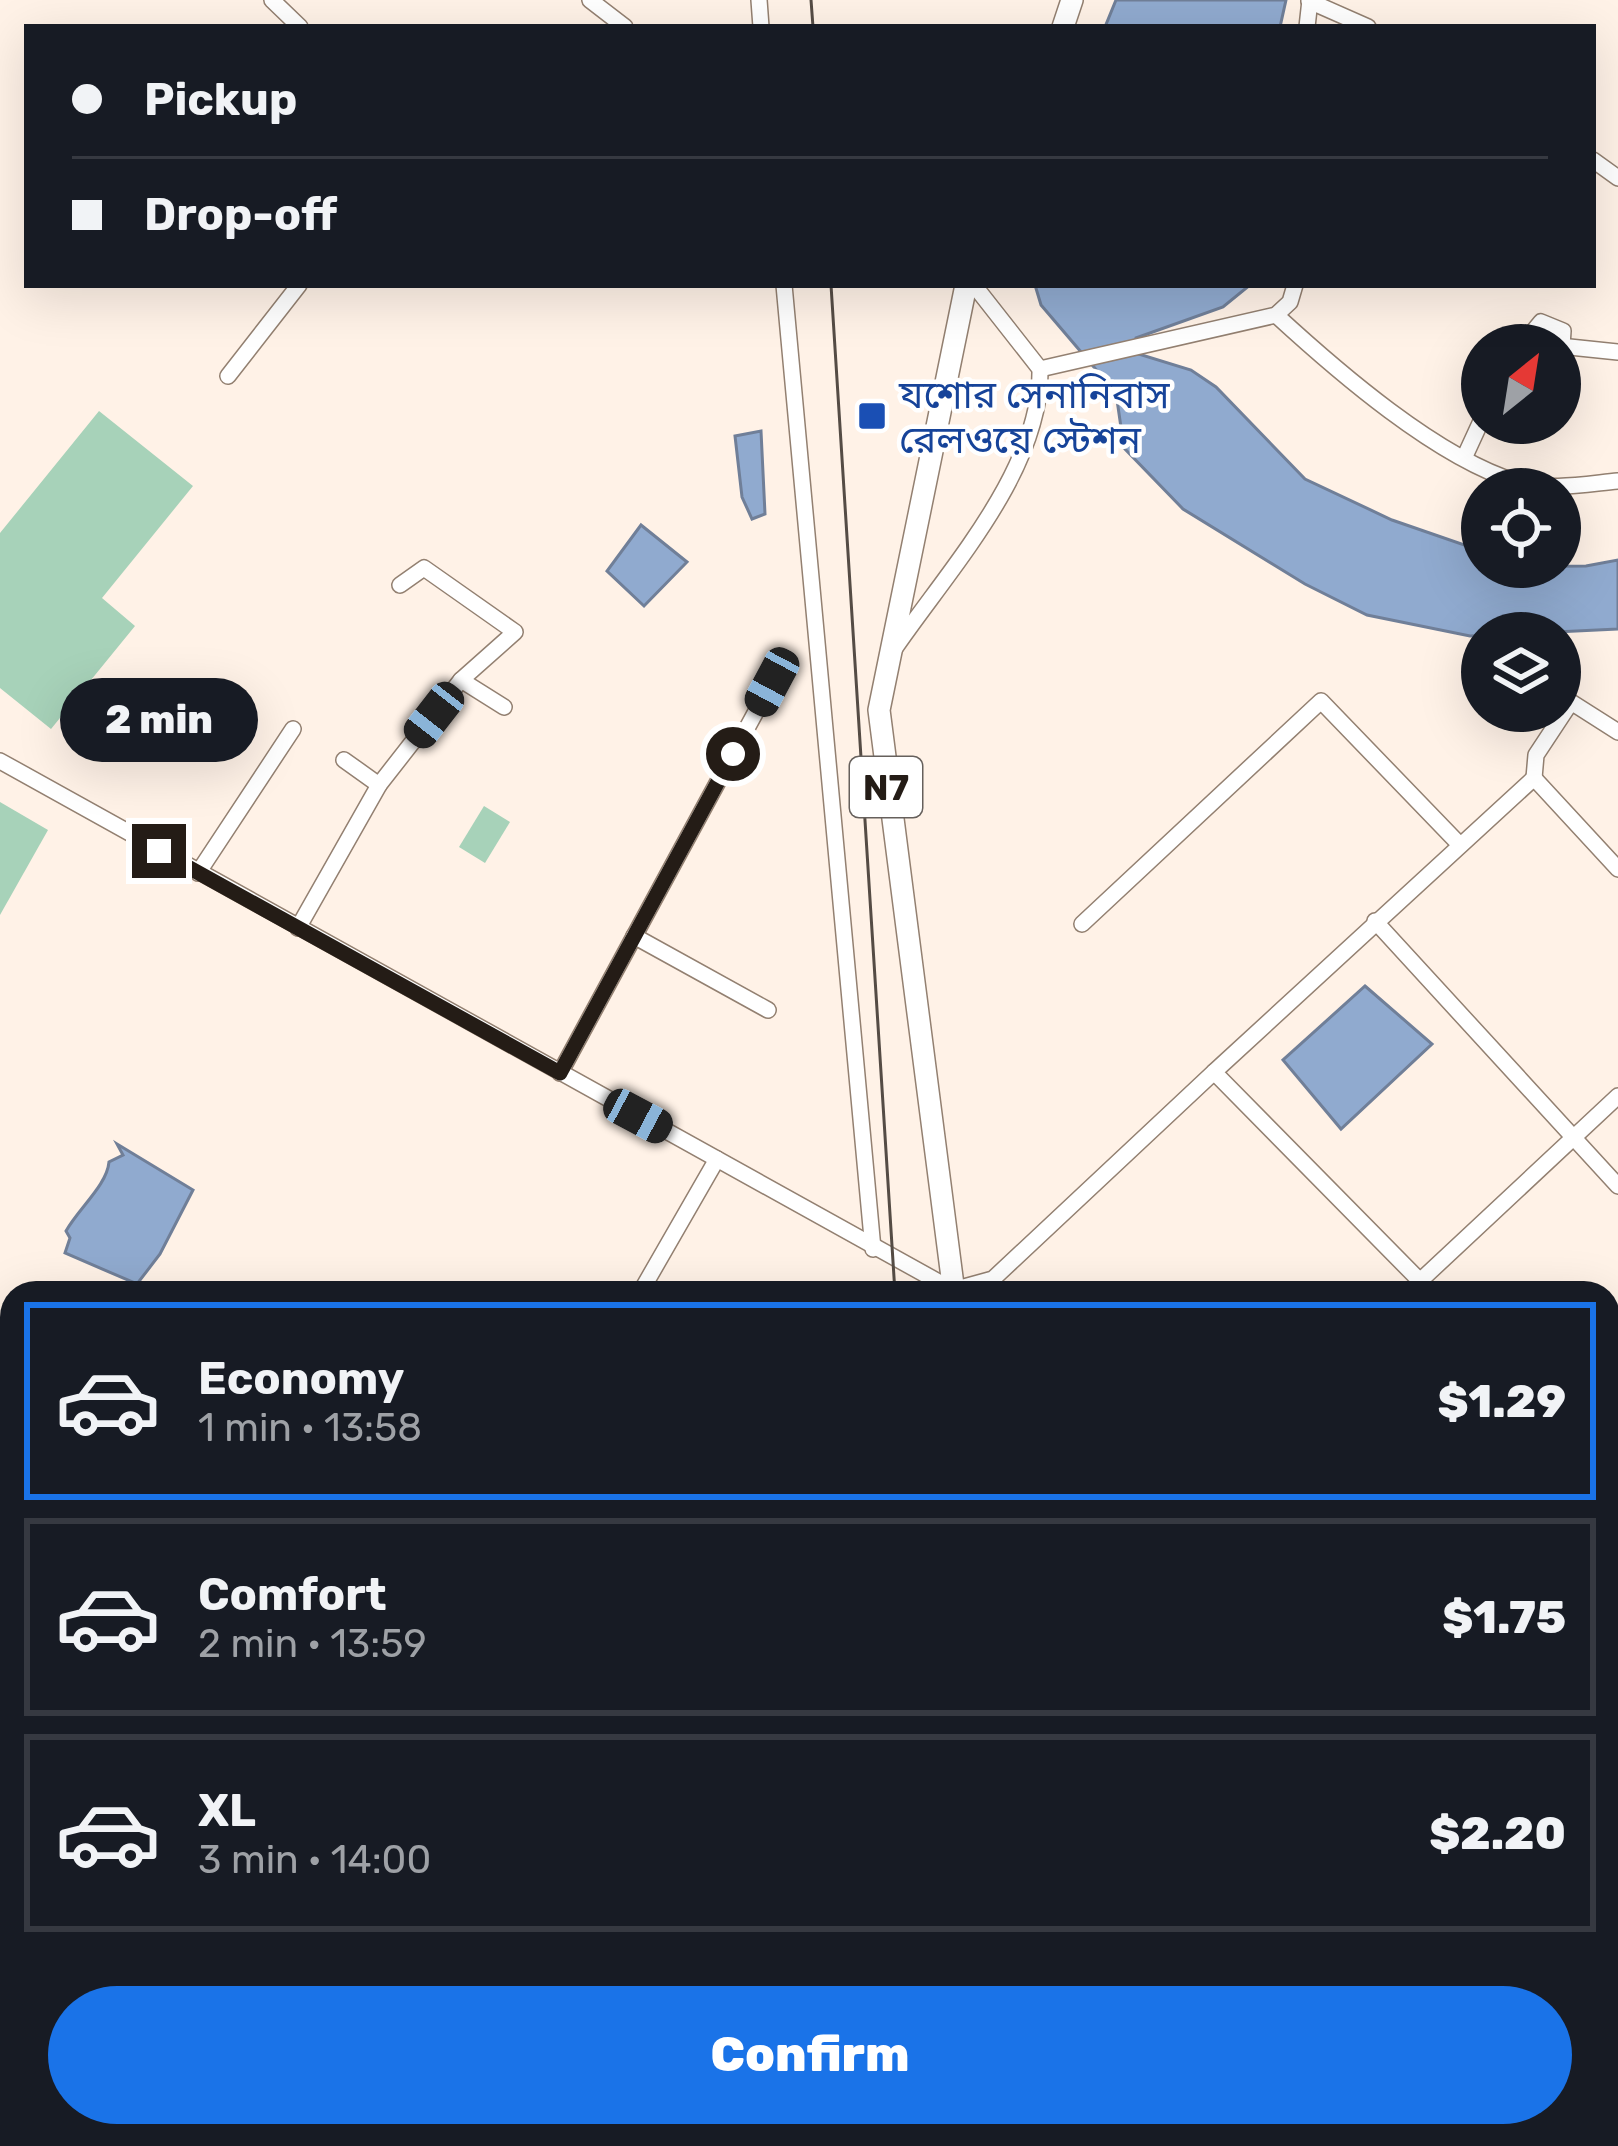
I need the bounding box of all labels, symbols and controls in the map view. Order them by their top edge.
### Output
text: Pickup [144,73,297,126]
text: Drop-off [144,188,337,241]
north arrow [1461,324,1581,444]
map controls [1461,324,1581,732]
place label: যশোর সেনানিবাস রেলওয়ে স্টেশন [898,372,1170,463]
marker: যশোর সেনানিবাস রেলওয়ে স্টেশন [856,400,888,432]
button: locate [1461,468,1581,588]
button: layers [1461,612,1581,732]
car [739,642,805,722]
car [398,676,470,754]
callout: 2 min [60,677,258,761]
text: 2 min [105,697,213,743]
route start [706,727,760,781]
road number: N7 [850,757,922,817]
route end [132,824,186,878]
car [598,1083,678,1149]
icon: car [54,1347,162,1455]
text: Economy [198,1352,404,1405]
text: $1.29 [1438,1375,1566,1428]
text: 1 min · 13:58 [198,1405,422,1451]
icon: car [54,1563,162,1671]
text: Comfort [198,1568,387,1621]
text: $1.75 [1442,1591,1566,1644]
text: 2 min · 13:59 [198,1621,427,1667]
icon: car [54,1779,162,1887]
text: XL [198,1784,256,1837]
text: $2.20 [1429,1807,1566,1860]
text: 3 min · 14:00 [198,1837,431,1883]
button: Confirm [48,1986,1572,2124]

